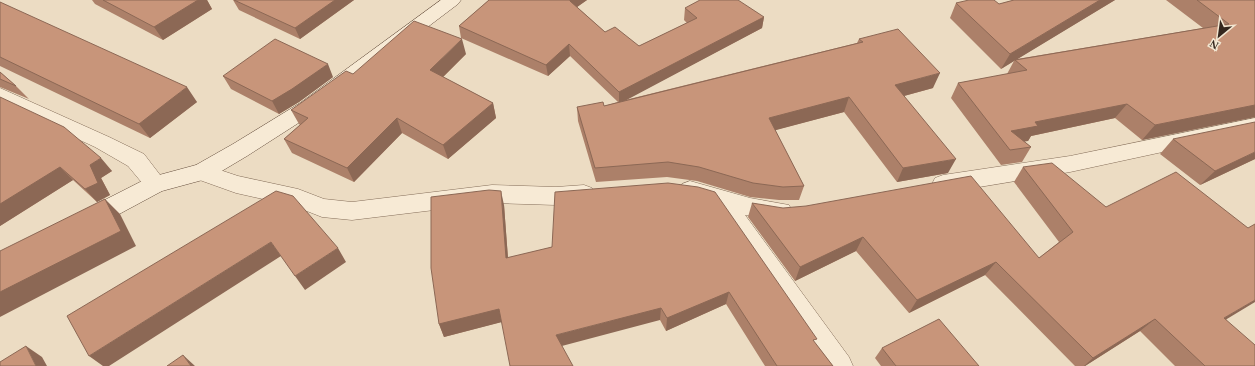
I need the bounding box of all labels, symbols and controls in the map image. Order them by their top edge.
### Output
north arrow [1199,16,1239,56]
text: N [1208,38,1221,52]

